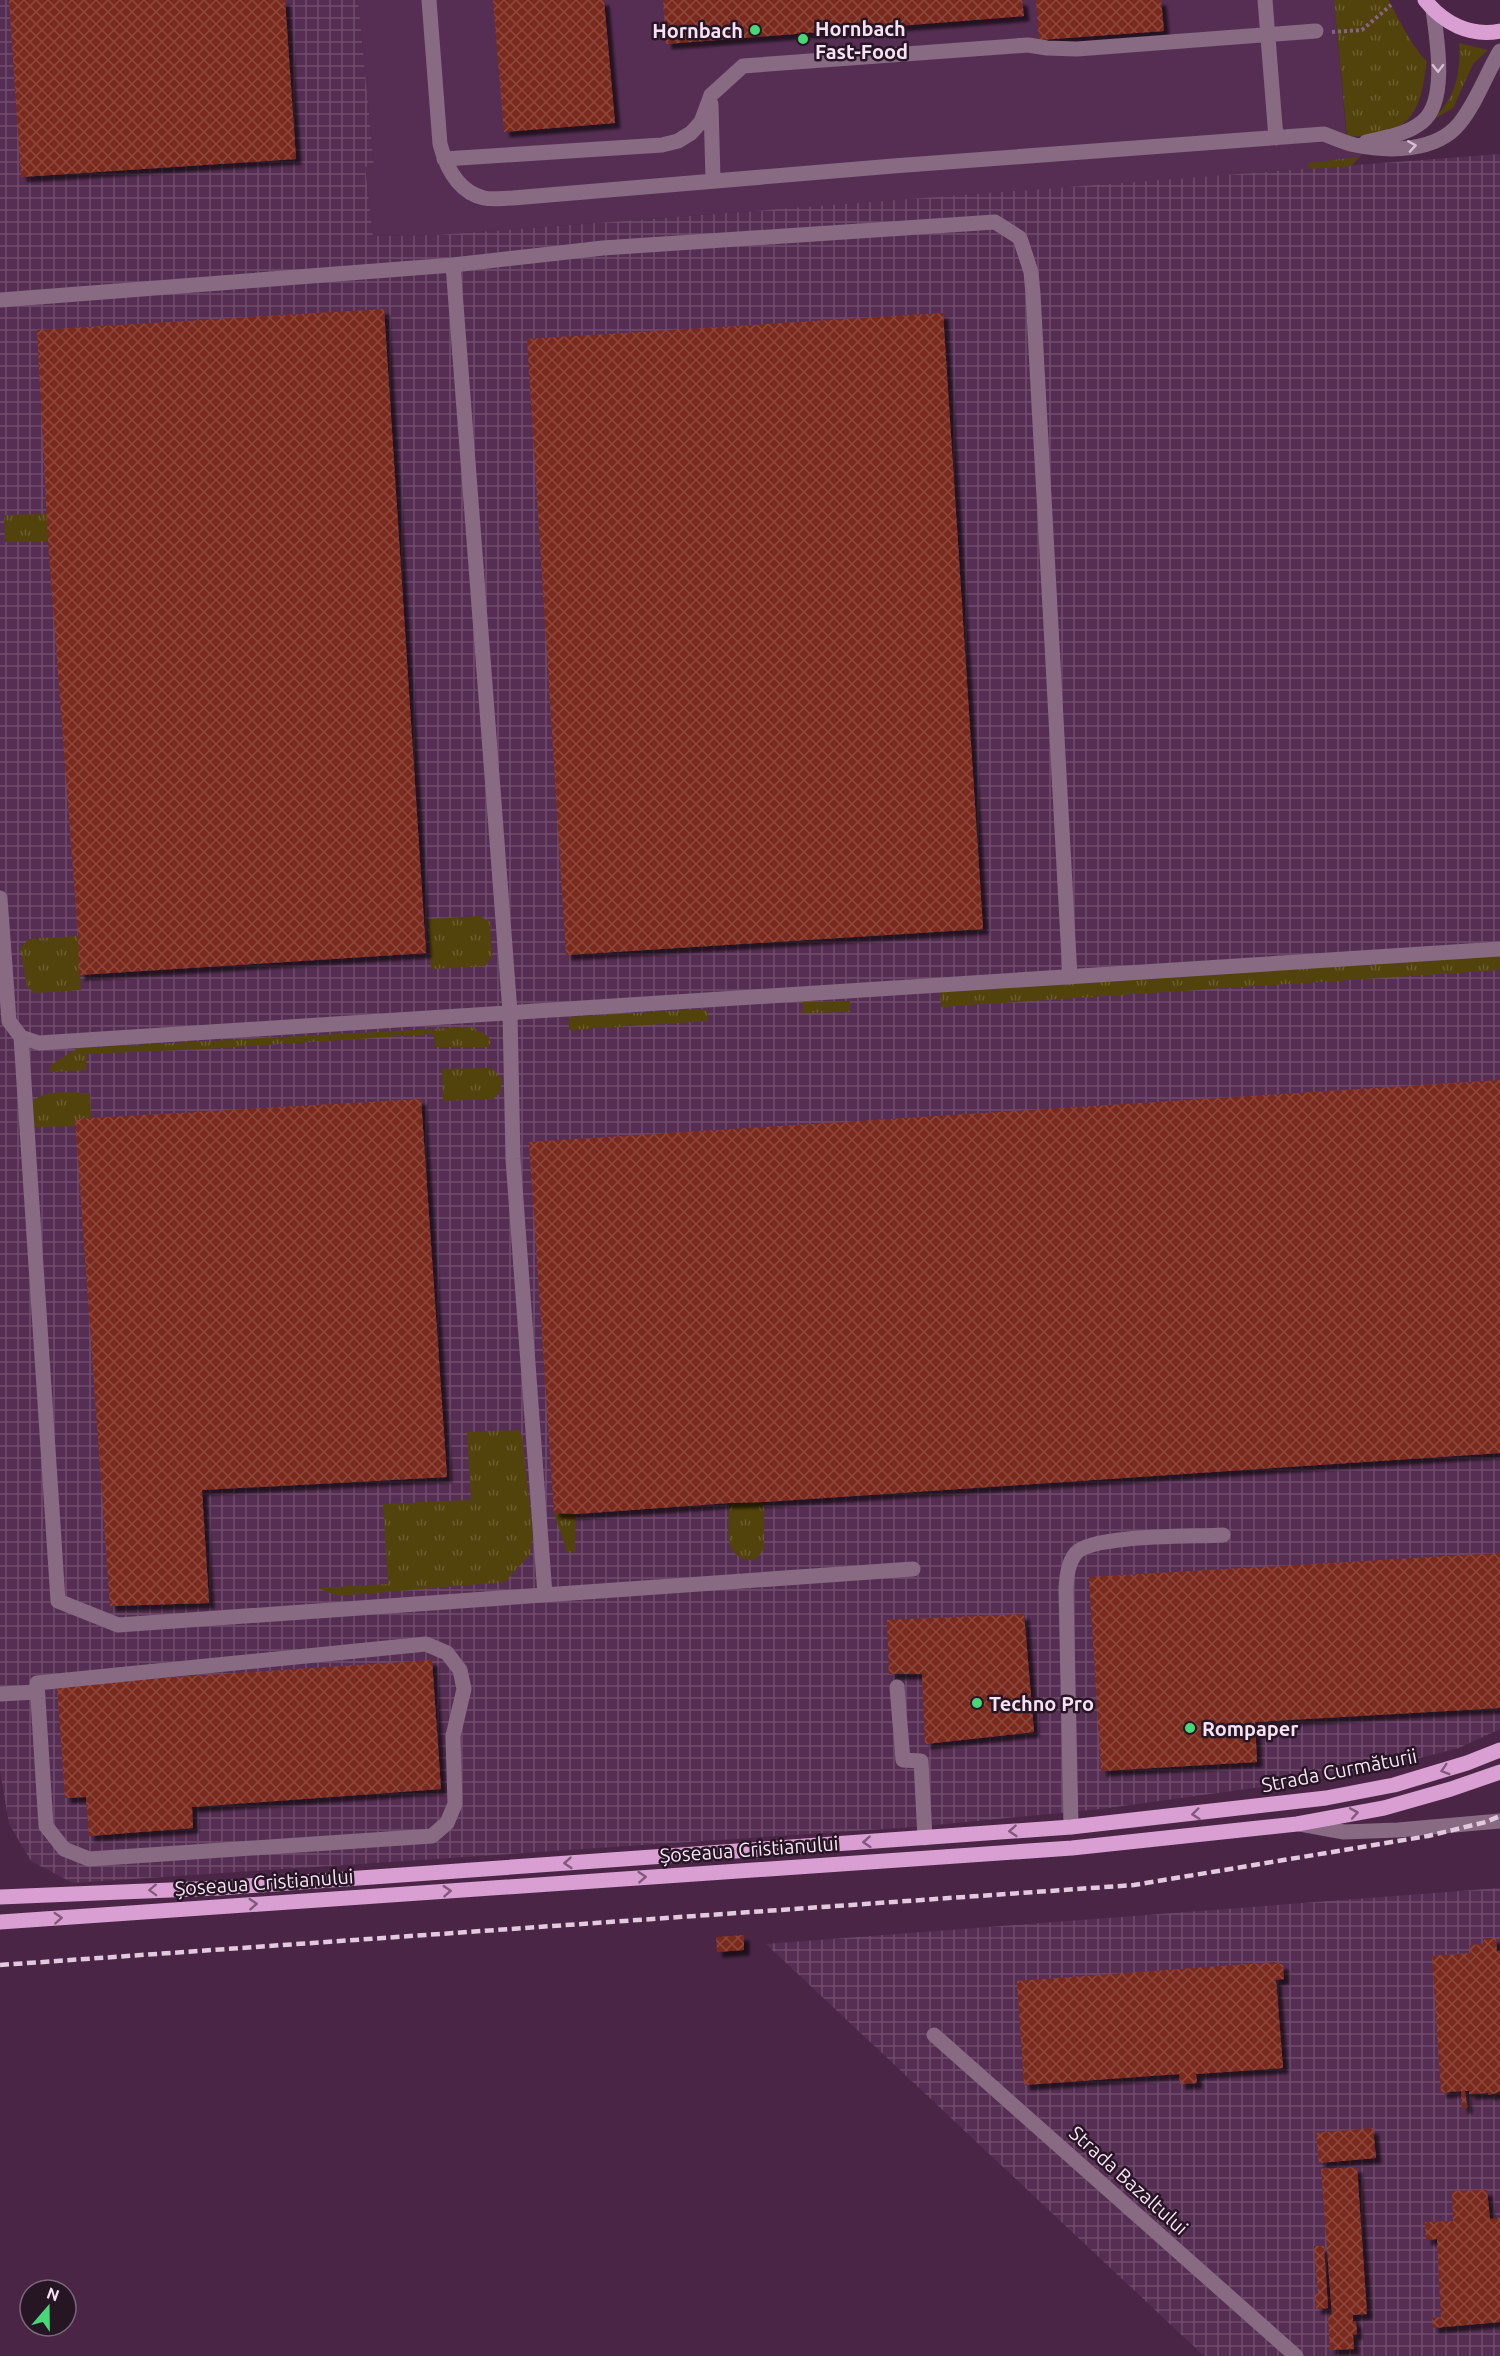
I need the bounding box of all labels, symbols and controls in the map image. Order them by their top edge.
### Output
place label: Hornbach Fast-Food [815,17,908,63]
place label: Hornbach [652,19,743,42]
marker: Hornbach [748,23,762,37]
marker: Hornbach Fast-Food [796,32,810,46]
one-way arrow [1432,64,1445,73]
one-way arrow [1407,140,1417,152]
place label: Techno Pro [989,1692,1094,1715]
marker: Techno Pro [970,1696,984,1710]
place label: Rompaper [1202,1717,1299,1740]
marker: Rompaper [1183,1721,1197,1735]
street label: Strada Curmăturii [1259,1744,1419,1796]
one-way arrow [1440,1763,1451,1775]
one-way arrow [1191,1807,1200,1820]
one-way arrow [1349,1807,1359,1820]
one-way arrow [1008,1824,1018,1837]
street label: Șoseaua Cristianului [659,1831,839,1867]
one-way arrow [862,1835,871,1848]
one-way arrow [563,1856,572,1869]
street label: Șoseaua Cristianului [174,1864,354,1900]
one-way arrow [637,1871,646,1884]
one-way arrow [149,1884,158,1897]
one-way arrow [443,1885,452,1898]
one-way arrow [248,1898,257,1911]
one-way arrow [54,1911,63,1924]
street label: Strada Bazaltului [1065,2121,1193,2239]
north arrow [18,2278,78,2338]
text: N [44,2283,62,2304]

